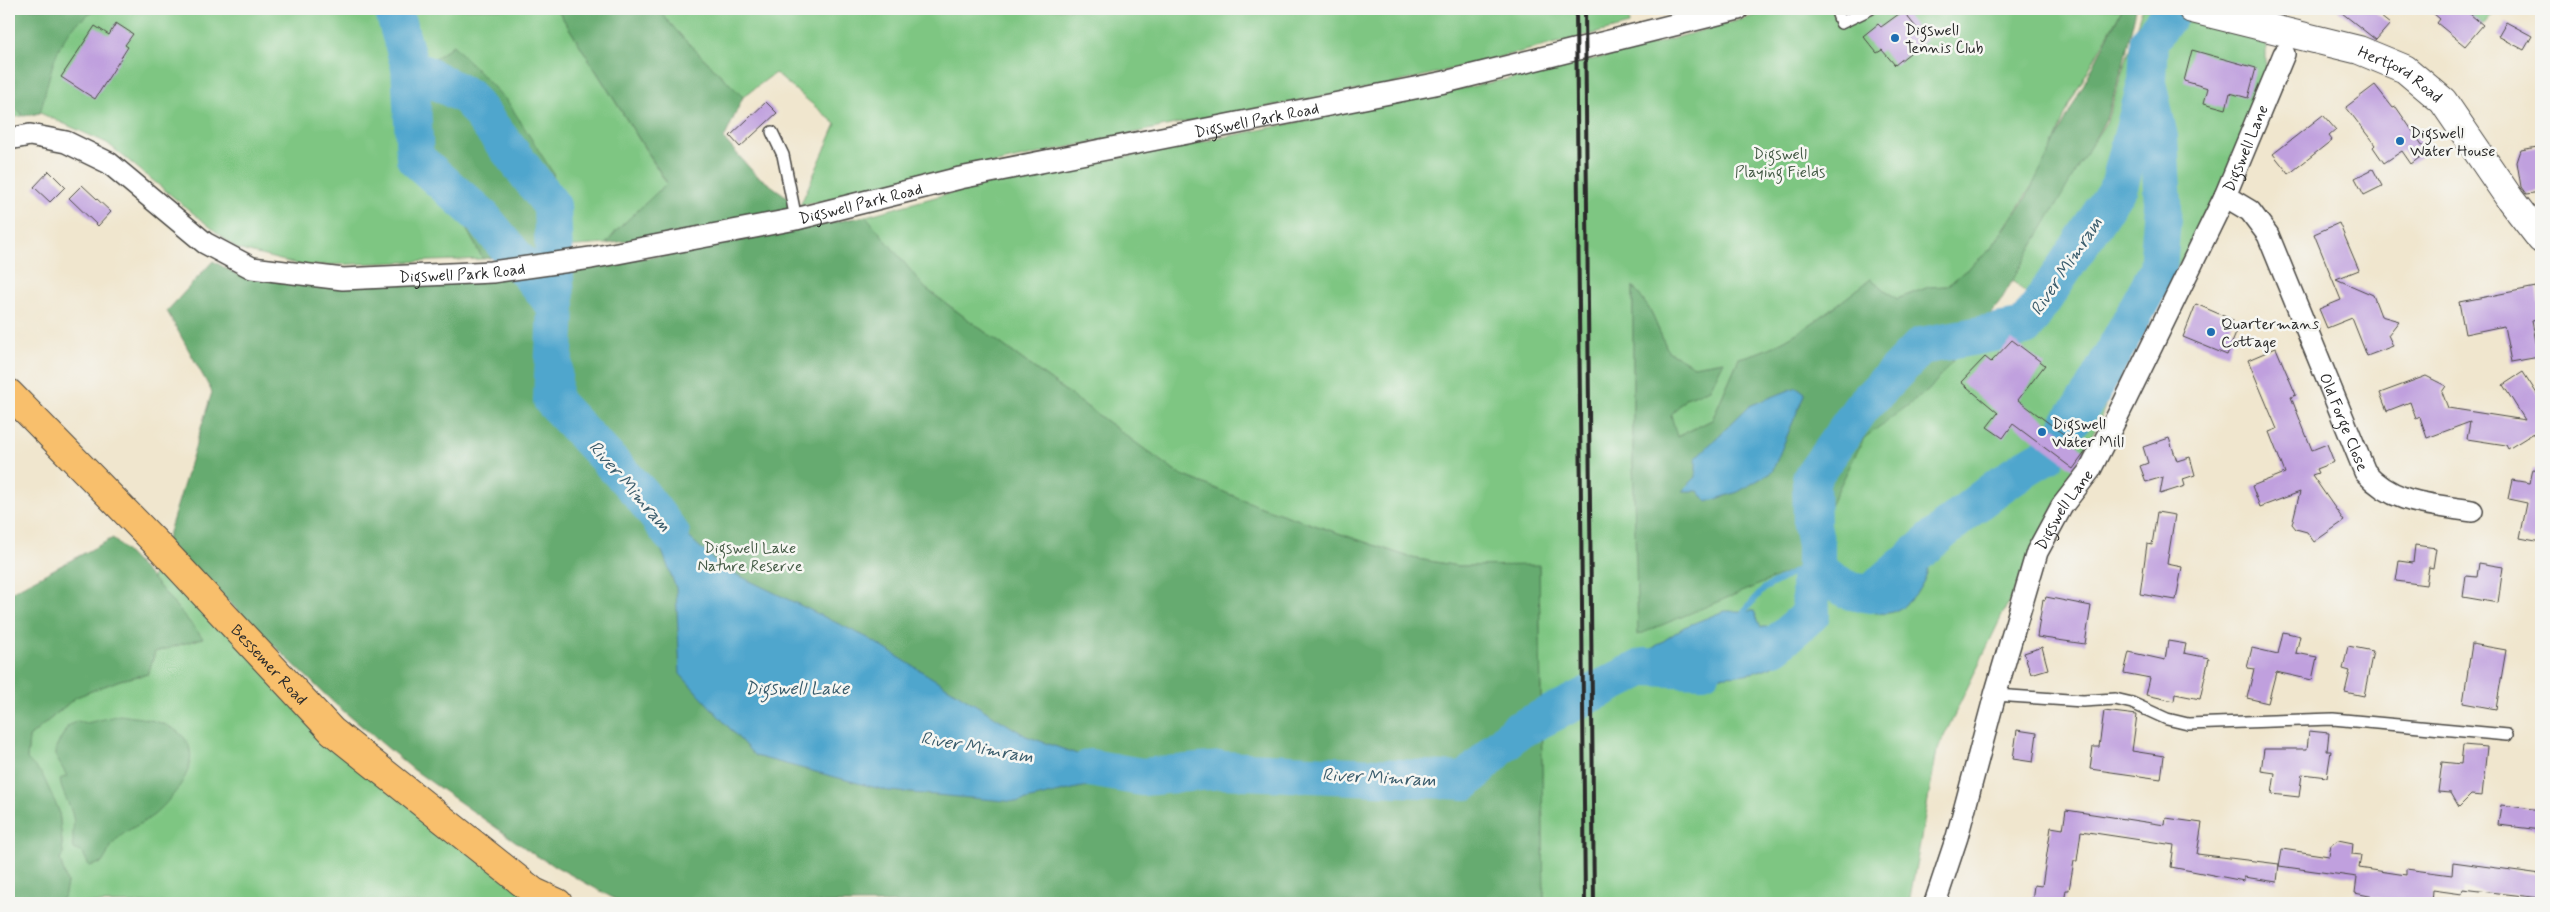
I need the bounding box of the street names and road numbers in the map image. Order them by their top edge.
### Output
street label: Hertford Road [2355,42,2446,108]
street label: Digswell Park Road [1193,98,1321,143]
street label: Digswell Lane [2219,102,2274,195]
street label: Digswell Park Road [797,179,925,230]
street label: Digswell Park Road [399,258,527,289]
street label: Old Forge Close [2314,370,2373,475]
street label: Digswell Lane [2031,466,2099,554]
street label: Bessemer Road [226,620,311,710]

